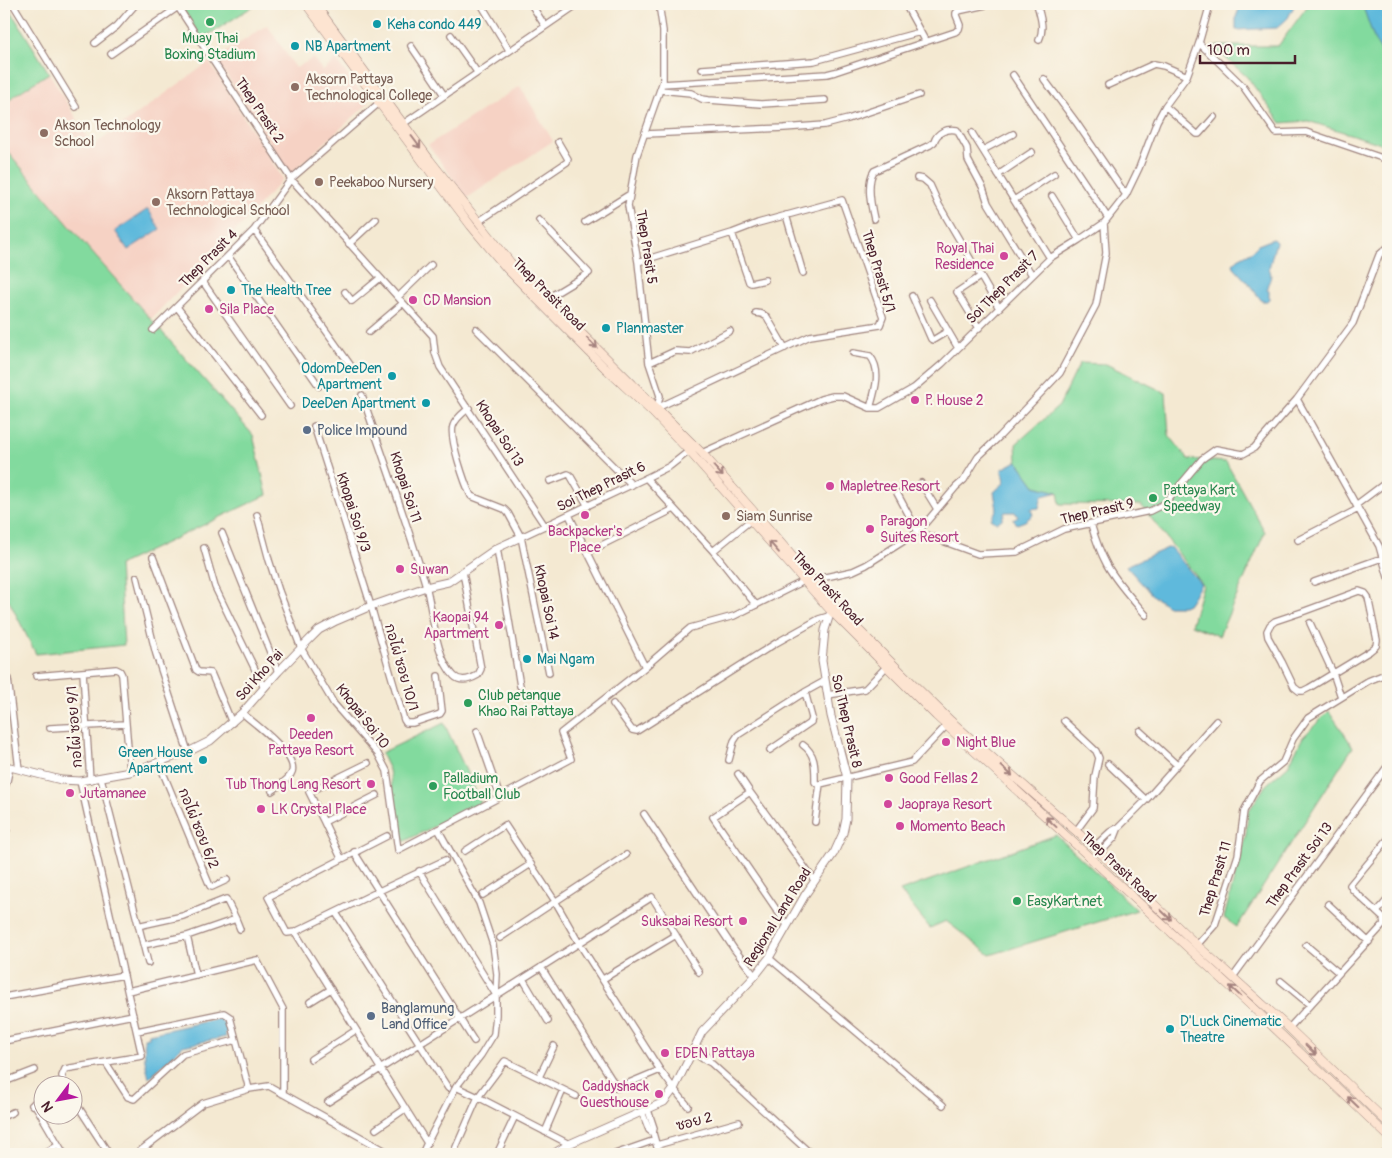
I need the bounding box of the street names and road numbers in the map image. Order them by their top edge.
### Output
street label: Thep Prasit 2 [232,74,288,146]
street label: Thep Prasit 5 [632,209,661,285]
street label: Thep Prasit 4 [176,226,241,291]
street label: Thep Prasit 5/1 [858,228,899,314]
street label: Soi Thep Prasit 7 [962,247,1043,327]
street label: Thep Prasit Road [509,254,589,334]
street label: Khopai Soi 13 [472,397,527,470]
street label: Khopai Soi 11 [386,450,425,525]
street label: Soi Thep Prasit 6 [554,458,648,515]
street label: Khopai Soi 9/3 [333,470,374,554]
street label: Thep Prasit 9 [1059,495,1135,528]
street label: Thep Prasit Road [789,547,867,629]
street label: Khopai Soi 14 [530,563,563,641]
street label: กอไผ่ ซอย 10/1 [381,621,423,713]
street label: Soi Kho Pai [232,646,287,704]
street label: Soi Thep Prasit 8 [827,673,866,770]
street label: Khopai Soi 10 [332,681,393,752]
street label: กอไผ่ ซอย 9/1 [62,685,86,769]
street label: กอไผ่ ซอย 6/2 [175,785,223,871]
street label: Thep Prasit Soi 13 [1263,819,1336,911]
street label: Thep Prasit Road [1078,828,1160,907]
street label: Thep Prasit 11 [1196,839,1235,919]
street label: Regional Land Road [740,865,815,970]
street label: ซอย 2 [674,1108,714,1134]

